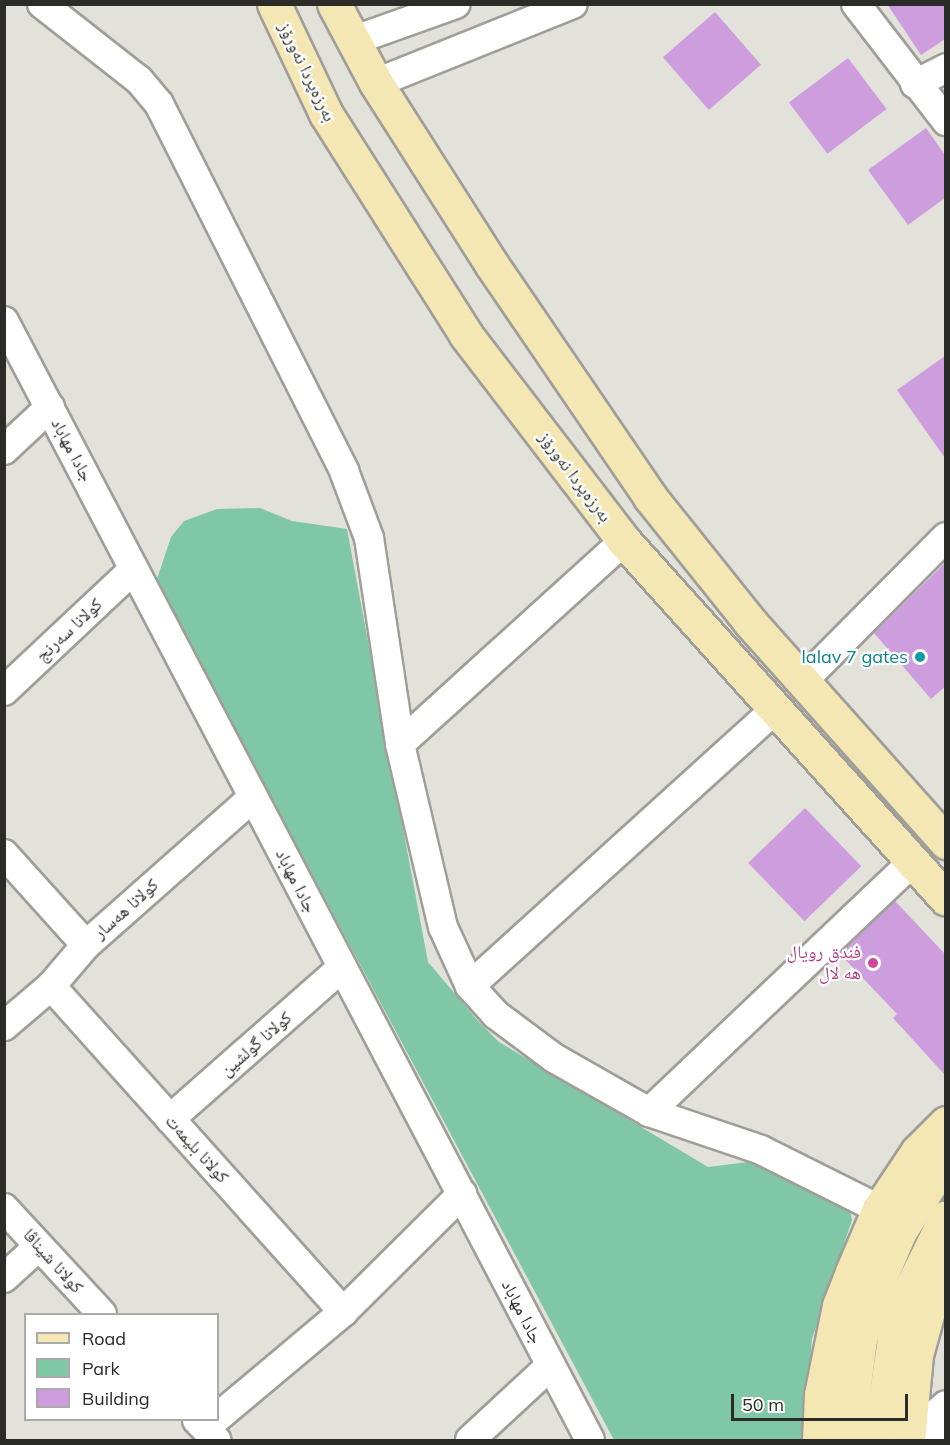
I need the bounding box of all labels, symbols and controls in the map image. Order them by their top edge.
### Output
street label: بەرزەپردا نەورۆز [274,19,340,125]
street label: جادا مهاباد [46,414,98,486]
street label: بەرزەپردا نەورۆز [534,427,616,527]
street label: کولانا سەرنج [31,594,107,666]
place label: lalav 7 gates [802,646,908,668]
marker: lalav 7 gates [913,650,927,664]
street label: جادا مهاباد [271,845,321,917]
street label: کولانا هه‌سار [89,874,163,944]
place label: فندق رويال هه لال [786,942,861,984]
marker: فندق رويال هه لال [866,956,880,970]
street label: کولانا گولشین [216,1007,296,1081]
street label: کولانا بلیمه‌ت [161,1110,233,1188]
street label: کولانا شیناڤا [18,1224,88,1298]
street label: جادا مهاباد [497,1276,547,1348]
legend [24,1313,219,1421]
text: Road [82,1327,126,1350]
text: Park [82,1357,120,1380]
scale bar [734,1382,911,1420]
text: Building [82,1387,150,1410]
text: 50 m [742,1393,784,1416]

